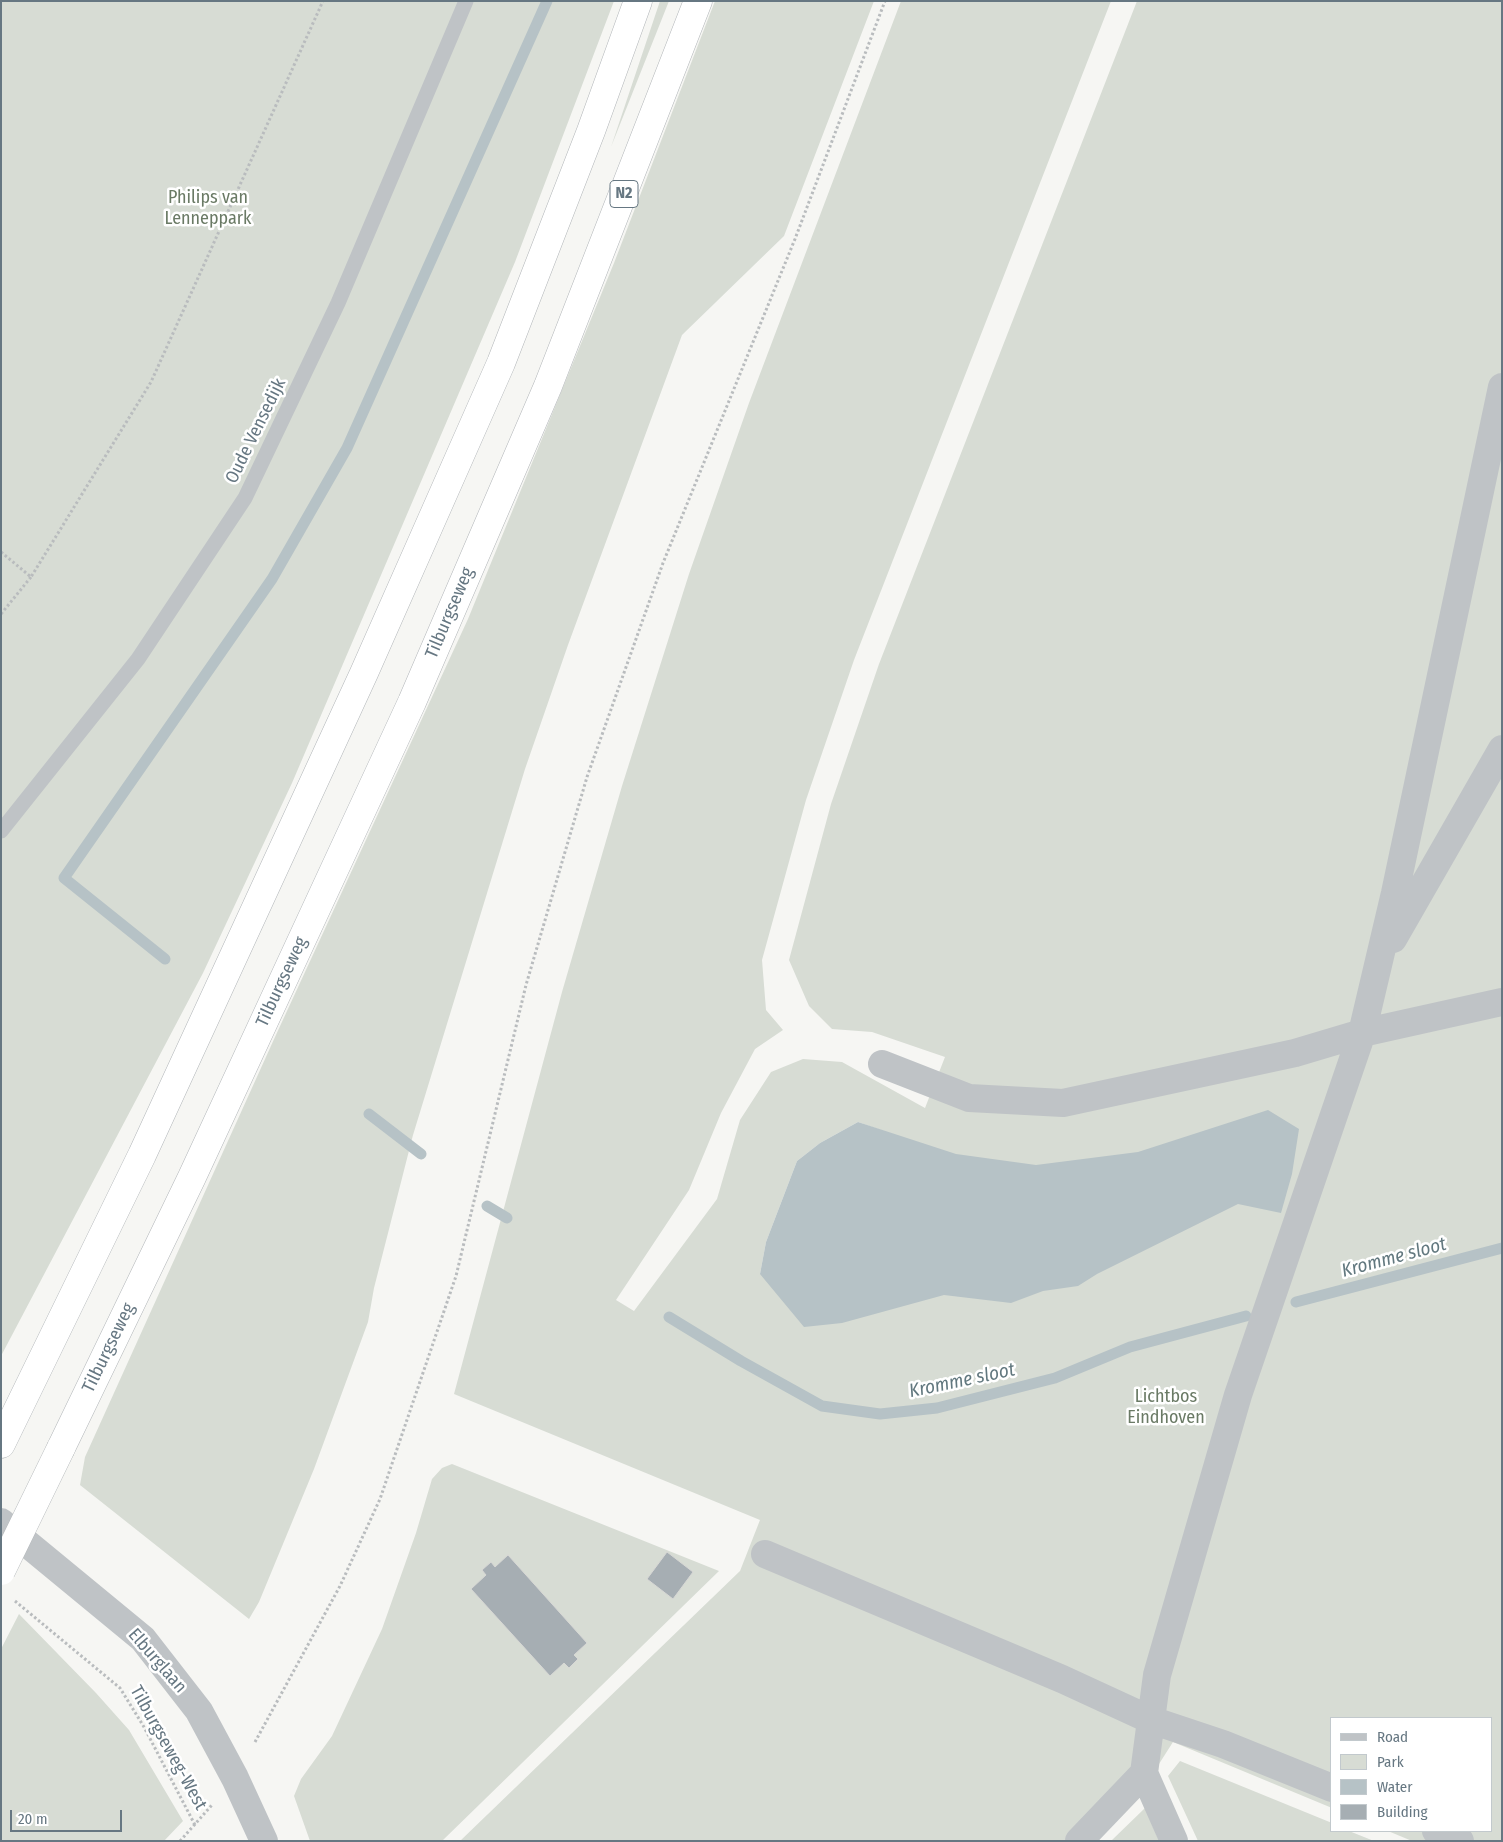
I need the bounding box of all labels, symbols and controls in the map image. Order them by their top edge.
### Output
road number: N2 [610,180,638,208]
park label: Philips van Lenneppark [165,187,251,230]
street label: Oude Vensedijk [221,375,291,487]
street label: Tilburgseweg [421,564,479,662]
street label: Tilburgseweg [252,934,312,1030]
water label: Kromme sloot [1339,1233,1449,1283]
street label: Tilburgseweg [78,1300,140,1396]
water label: Kromme sloot [907,1359,1017,1403]
park label: Lichtbos Eindhoven [1127,1386,1205,1428]
street label: Elburglaan [123,1624,191,1698]
street label: Tilburgseweg-West [125,1682,211,1814]
legend [1330,1717,1493,1832]
text: Road [1377,1728,1408,1746]
text: Park [1377,1753,1404,1771]
text: Water [1377,1778,1412,1796]
scale bar [12,1800,125,1832]
text: Building [1377,1803,1428,1821]
text: 20 m [18,1810,48,1828]

